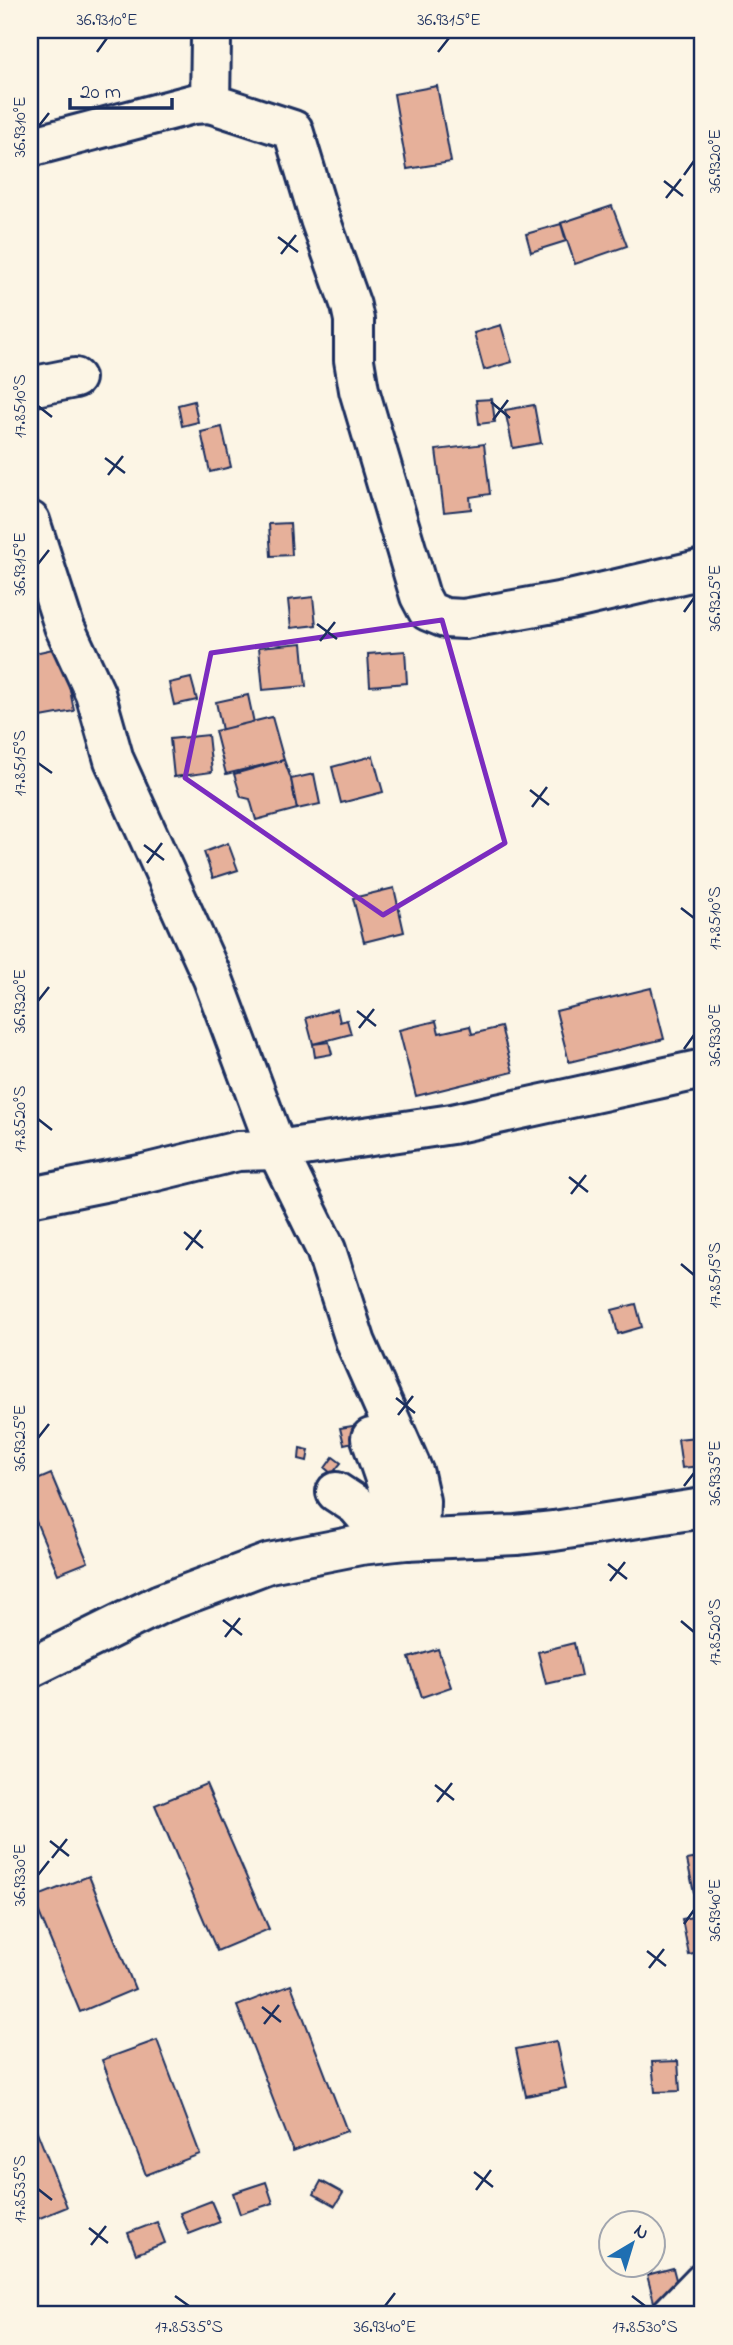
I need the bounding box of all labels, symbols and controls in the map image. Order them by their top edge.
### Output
text: 36.9310°E [76,8,138,34]
text: 36.9315°E [417,8,481,34]
scale bar [70,66,172,110]
text: 20 m [80,78,121,108]
text: 36.9310°E [8,96,34,158]
text: 36.9320°E [703,129,729,193]
text: 17.8510°S [8,374,34,438]
text: 36.9315°E [8,532,34,596]
text: 36.9325°E [703,564,729,631]
text: 17.8515°S [8,730,34,796]
text: 17.8510°S [703,886,729,950]
text: 36.9320°E [8,969,34,1033]
text: 36.9330°E [703,1004,729,1066]
text: 17.8520°S [8,1086,34,1152]
text: 17.8515°S [703,1242,729,1308]
text: 36.9325°E [8,1404,34,1471]
text: 36.9335°E [703,1440,729,1506]
text: 17.8520°S [703,1599,729,1665]
text: 36.9330°E [8,1844,34,1906]
text: 36.9340°E [703,1879,729,1941]
text: 17.8535°S [8,2155,34,2223]
north arrow [596,2208,666,2278]
text: N [628,2218,654,2247]
text: 17.8535°S [155,2315,223,2341]
text: 36.9340°E [354,2315,416,2341]
text: 17.8530°S [612,2315,678,2341]

